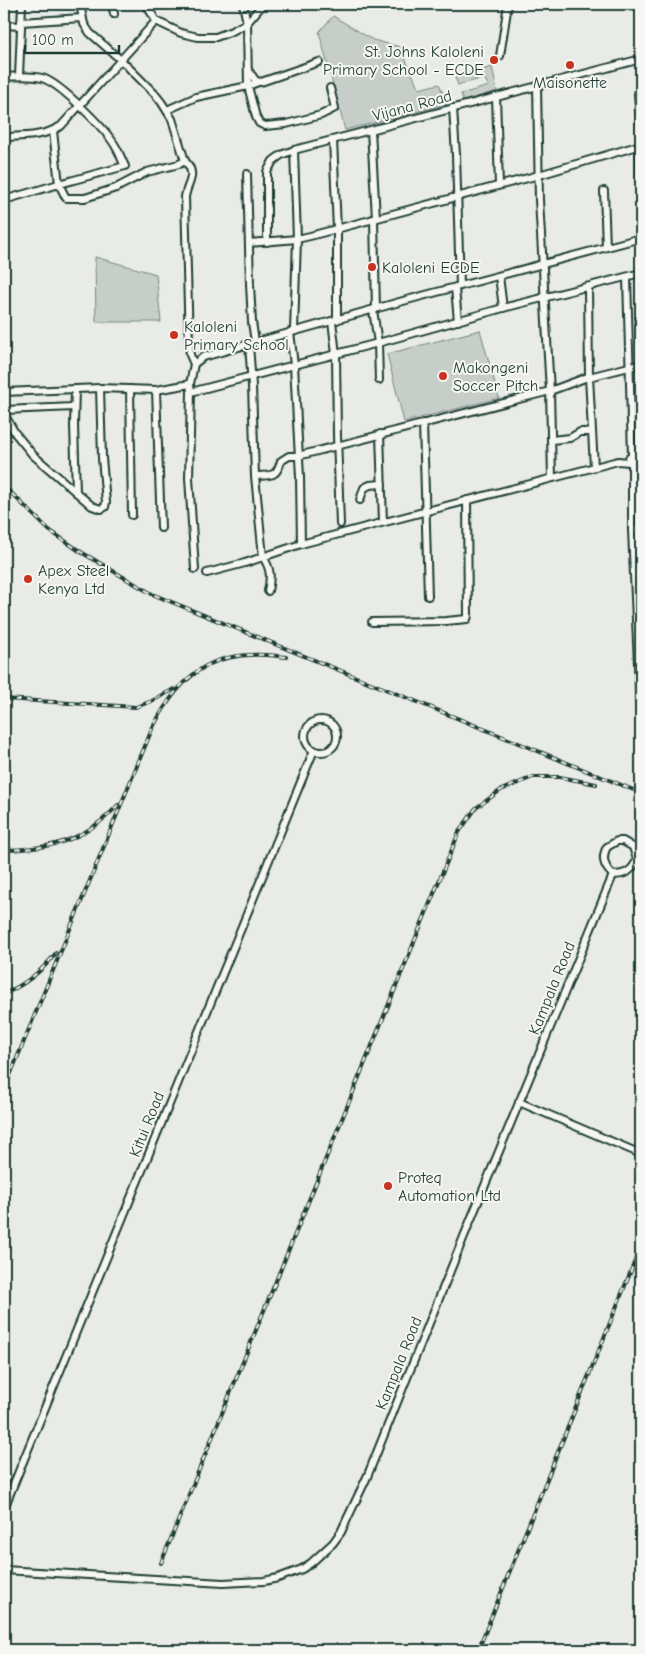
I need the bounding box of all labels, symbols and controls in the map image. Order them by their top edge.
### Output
scale bar [25,22,119,54]
text: 100 m [32,31,74,49]
place label: St. Johns Kaloleni Primary School - ECDE [323,43,484,79]
marker: St. Johns Kaloleni Primary School - ECDE [488,54,500,66]
marker: Maisonette [564,59,576,71]
place label: Maisonette [533,74,607,92]
street label: Vijana Road [371,87,454,125]
place label: Kaloleni ECDE [382,259,480,277]
marker: Kaloleni ECDE [366,261,378,273]
place label: Kaloleni Primary School [184,318,289,354]
marker: Kaloleni Primary School [168,329,180,341]
place label: Makongeni Soccer Pitch [453,359,538,395]
marker: Makongeni Soccer Pitch [437,370,449,382]
place label: Apex Steel Kenya Ltd [38,562,109,598]
marker: Apex Steel Kenya Ltd [22,573,34,585]
street label: Kampala Road [525,939,579,1038]
street label: Kitui Road [126,1089,168,1160]
place label: Proteq Automation Ltd [398,1169,501,1205]
marker: Proteq Automation Ltd [382,1180,394,1192]
street label: Kampala Road [372,1314,426,1413]

